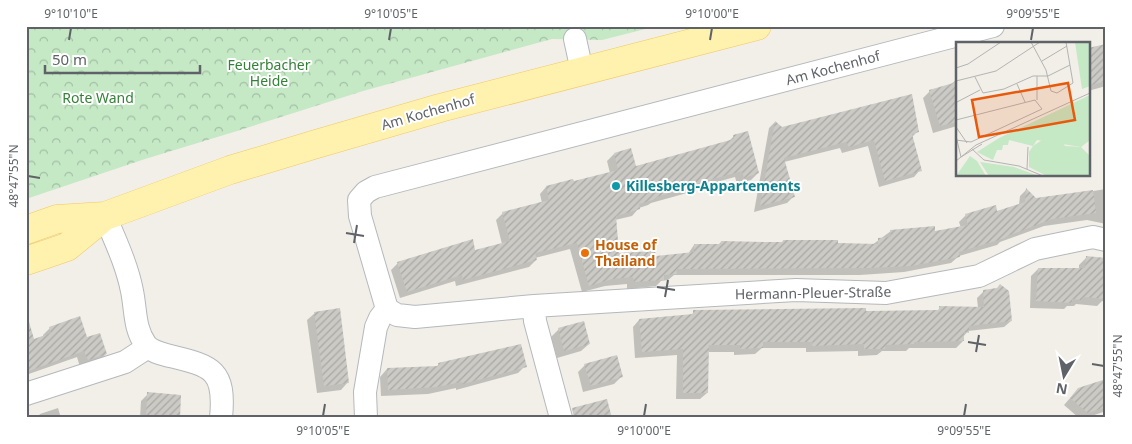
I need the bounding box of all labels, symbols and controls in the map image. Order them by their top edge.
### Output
text: 9°10'10"E [44,5,98,22]
text: 9°10'05"E [364,5,418,22]
text: 9°10'00"E [685,5,739,22]
text: 9°09'55"E [1006,5,1060,22]
scale bar [45,42,200,74]
inset map [956,42,1090,176]
street label: Am Kochenhof [784,46,883,89]
text: 50 m [52,49,87,69]
park label: Feuerbacher Heide [227,55,311,90]
park label: Rote Wand [62,88,134,107]
street label: Am Kochenhof [379,89,478,134]
text: 48°47'55"N [5,144,22,208]
place label: Killesberg-Appartements [626,176,801,195]
marker: Killesberg-Appartements [610,180,622,192]
place label: House of Thailand [595,235,658,270]
marker: House of Thailand [579,247,591,259]
street label: Hermann-Pleuer-Straße [735,282,891,303]
text: 48°47'55"N [1109,334,1126,398]
north arrow [1040,352,1090,402]
text: N [1054,379,1069,400]
text: 9°10'05"E [296,422,350,439]
text: 9°10'00"E [617,422,671,439]
text: 9°09'55"E [937,422,991,439]

